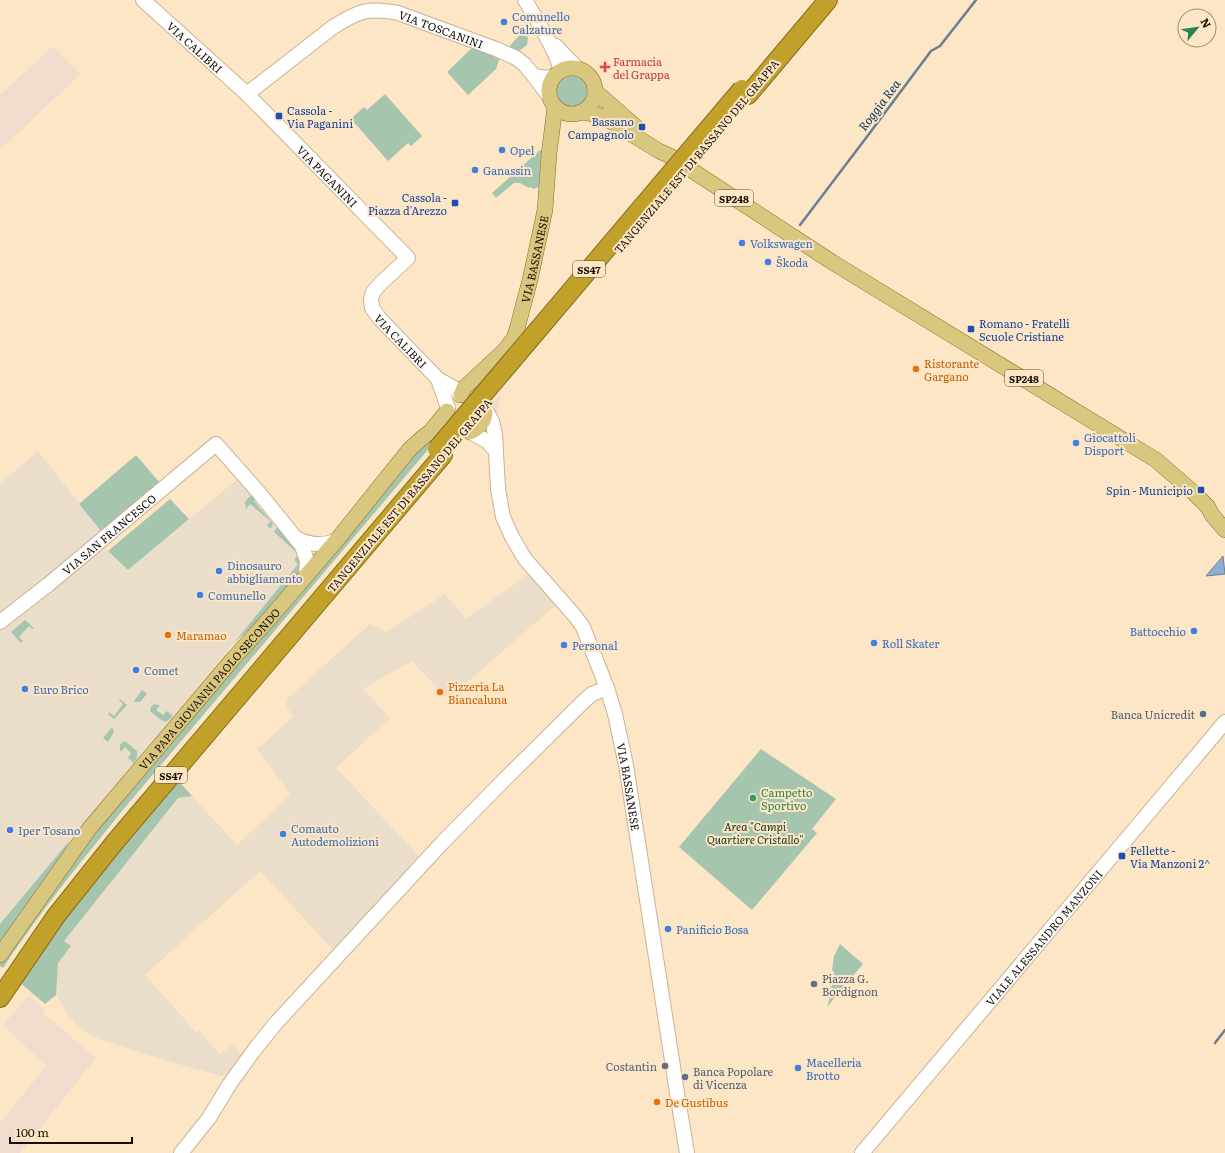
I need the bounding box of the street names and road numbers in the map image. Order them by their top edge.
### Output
street label: VIA TOSCANINI [397,6,486,52]
street label: VIA CALIBRI [164,18,226,76]
street label: TANGENZIALE EST DI BASSANO DEL GRAPPA [610,56,782,256]
street label: VIA PAGANINI [294,142,361,210]
road number: SP248 [715,190,753,206]
street label: VIA BASSANESE [516,214,552,304]
road number: SS47 [573,261,605,277]
street label: VIA CALIBRI [371,310,431,371]
road number: SP248 [1005,370,1043,386]
street label: TANGENZIALE EST DI BASSANO DEL GRAPPA [323,395,495,595]
street label: VIA SAN FRANCESCO [58,490,159,578]
street label: VIA PAPA GIOVANNI PAOLO SECONDO [135,604,283,773]
street label: VIA BASSANESE [613,741,644,832]
road number: SS47 [155,767,187,783]
street label: VIALE ALESSANDRO MANZONI [982,866,1106,1009]

